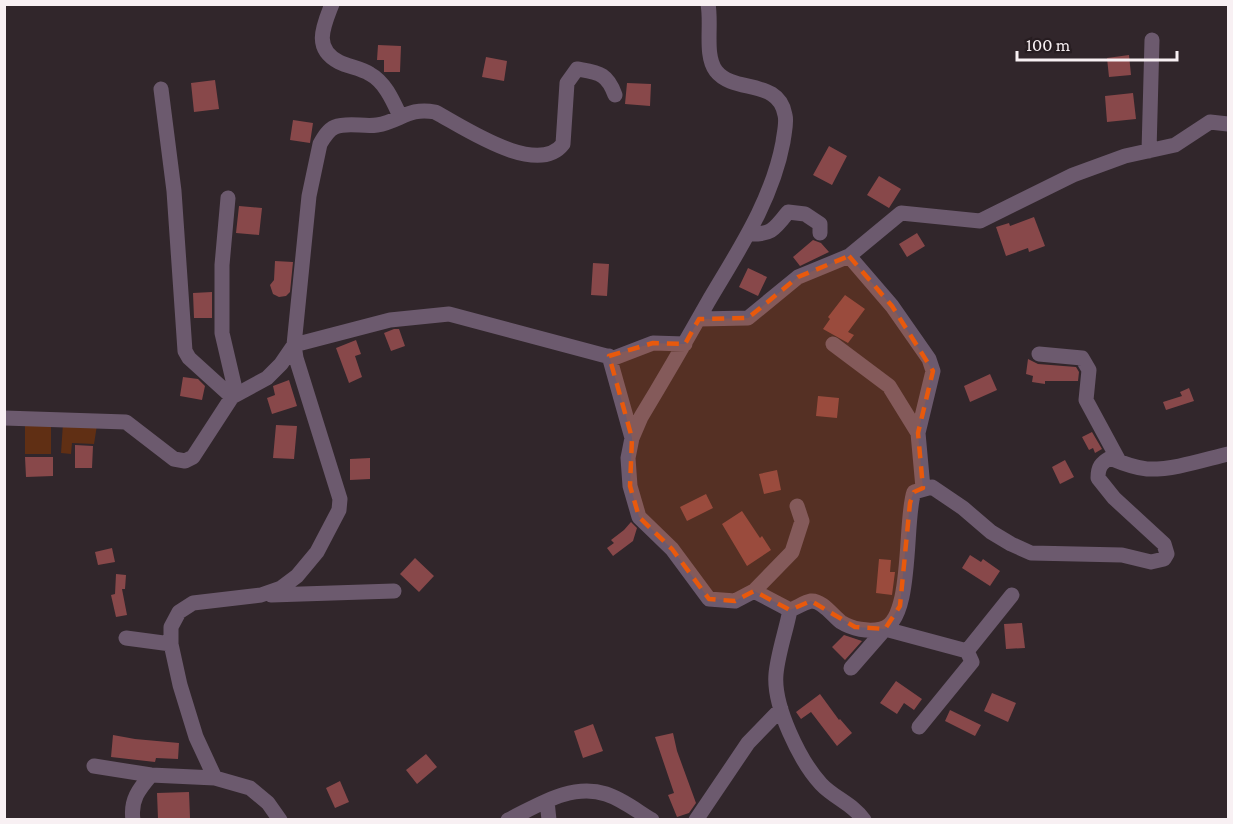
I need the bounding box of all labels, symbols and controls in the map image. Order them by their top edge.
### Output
scale bar [1017,24,1178,62]
text: 100 m [1026,35,1071,55]

